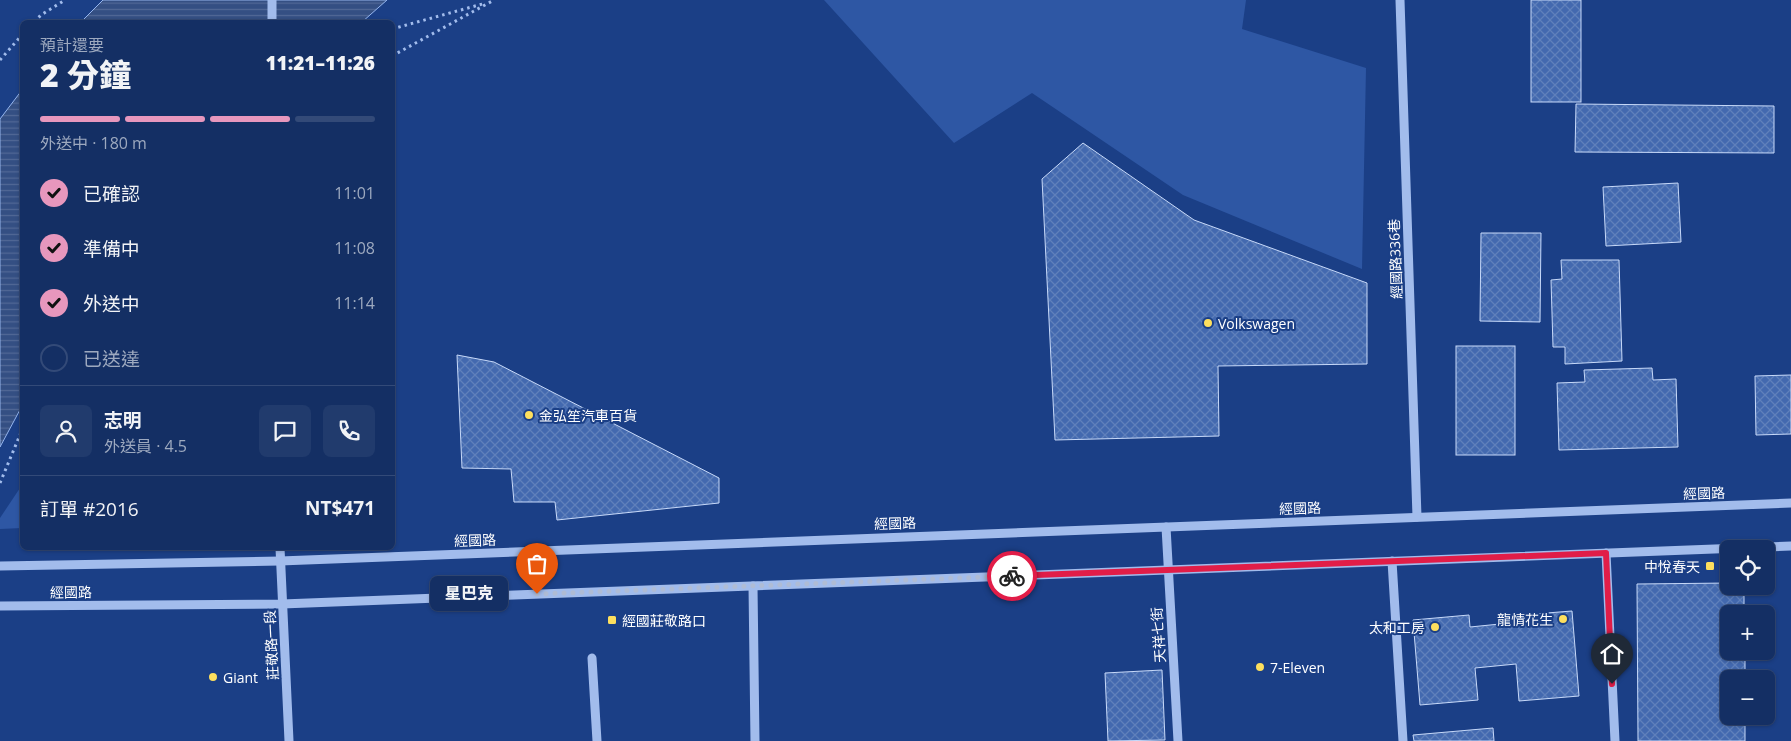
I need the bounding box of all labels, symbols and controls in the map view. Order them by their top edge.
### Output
text: 預計還要 [40,34,104,56]
text: 11:21–11:26 [265,50,375,76]
text: 2 分鐘 [40,53,131,96]
text: 外送中 · 180 m [40,132,147,154]
icon: check [40,179,68,207]
text: 已確認 [83,181,140,207]
text: 11:01 [334,182,375,204]
street label: 經國路336巷 [1384,219,1406,299]
icon: check [40,234,68,262]
text: 準備中 [83,236,140,262]
text: 11:08 [334,237,375,259]
icon: check [40,289,68,317]
text: 外送中 [83,291,140,317]
text: 11:14 [334,292,375,314]
place label: Volkswagen [1218,314,1295,333]
marker: Volkswagen [1202,317,1214,329]
text: 已送達 [83,346,140,372]
button: person [40,405,92,457]
button: chat [259,405,311,457]
button: phone [323,405,375,457]
place label: 金弘笙汽車百貨 [539,406,637,425]
text: 志明 [104,407,142,433]
marker: 金弘笙汽車百貨 [523,409,535,421]
text: 外送員 · 4.5 [104,435,187,457]
street label: 經國路 [1683,483,1725,503]
text: NT$471 [305,495,375,521]
text: 訂單 #2016 [40,496,139,522]
street label: 經國路 [1279,498,1321,518]
street label: 經國路 [874,513,916,533]
street label: 經國路 [454,530,496,550]
map controls [1720,540,1775,725]
button: locate [1720,540,1775,595]
pin [516,543,558,594]
icon: bag [523,550,551,578]
courier [987,551,1037,601]
place label: 中悅春天 [1644,557,1700,576]
marker: 中悅春天 [1704,560,1716,572]
icon: bike [998,562,1026,590]
callout: 星巴克 [430,576,507,612]
street label: 經國路 [50,582,92,602]
text: 星巴克 [445,582,493,604]
button: + [1720,605,1775,660]
street label: 天祥七街 [1147,606,1169,664]
street label: 莊敬路一段 [260,610,282,680]
place label: 龍情花生 [1497,610,1553,629]
place label: 經國莊敬路口 [622,611,706,630]
marker: 龍情花生 [1557,613,1569,625]
marker: 經國莊敬路口 [606,614,618,626]
place label: 太和工房 [1369,618,1425,637]
marker: 太和工房 [1429,621,1441,633]
pin [1591,633,1633,684]
icon: home [1598,640,1626,668]
place label: 7-Eleven [1270,658,1325,677]
marker: 7-Eleven [1254,661,1266,673]
place label: Giant [223,668,258,687]
button: − [1720,670,1775,725]
marker: Giant [207,671,219,683]

